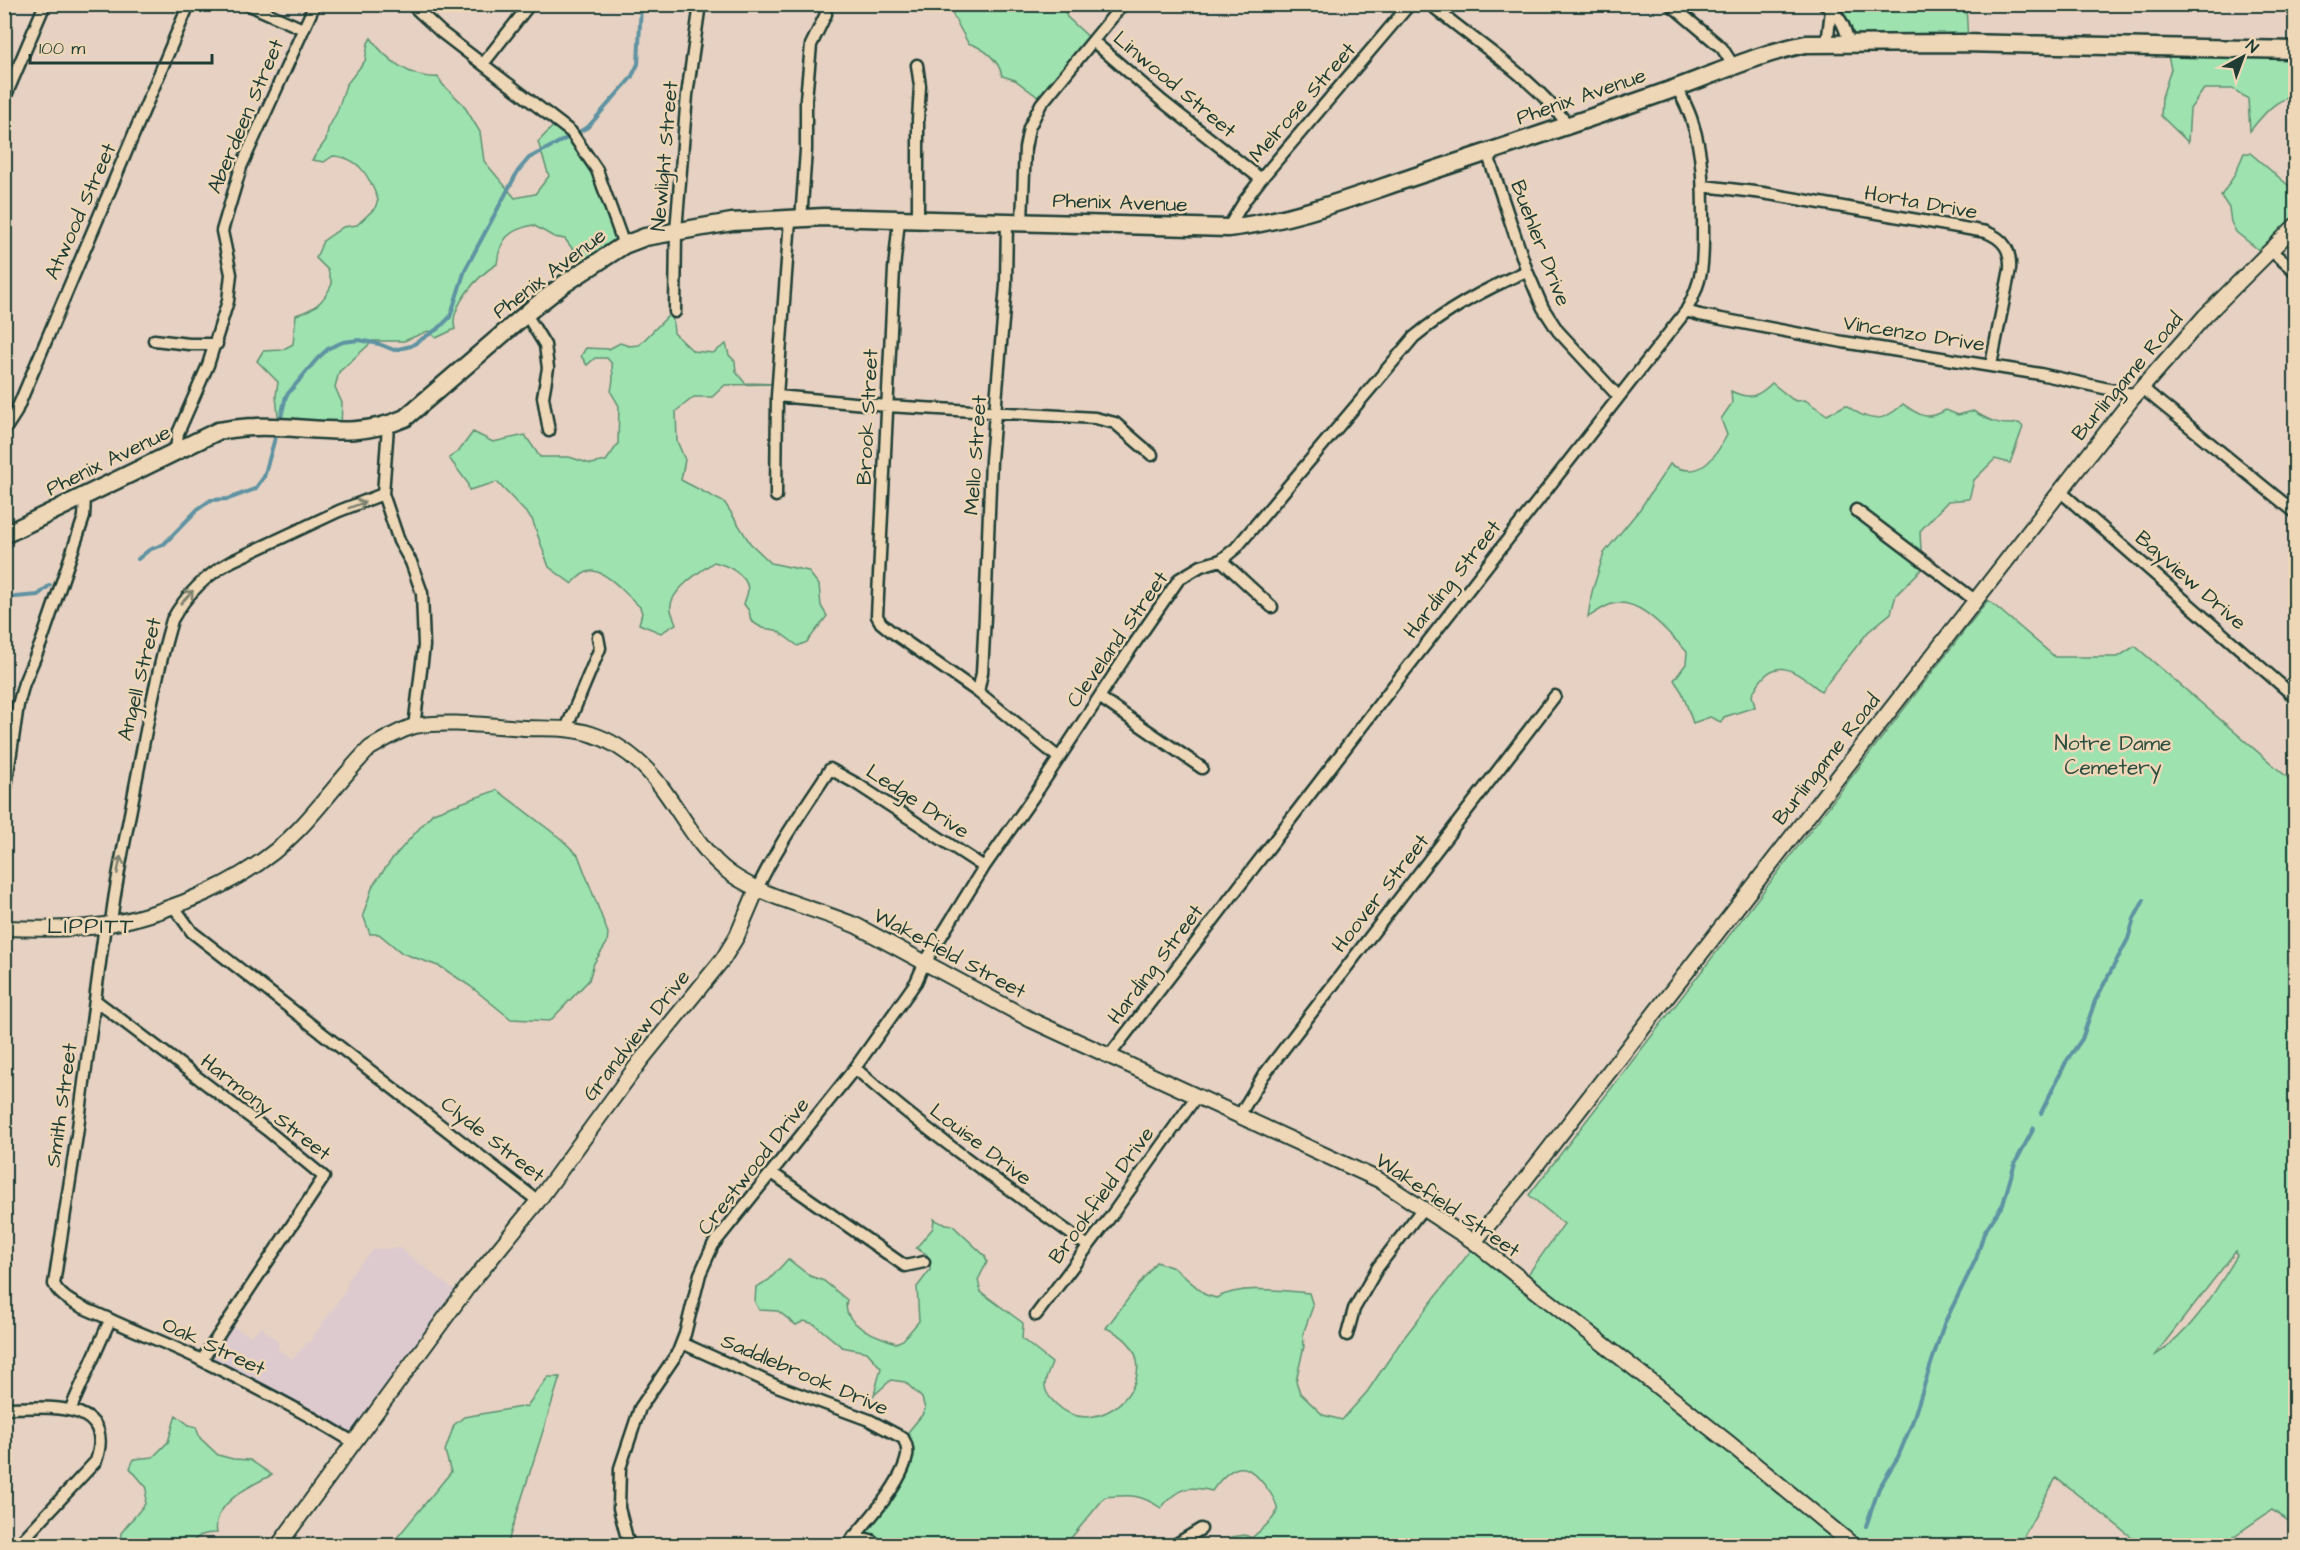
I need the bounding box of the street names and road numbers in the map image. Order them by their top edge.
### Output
street label: Linwood Street [1107,24,1243,145]
street label: Aberdeen Street [200,34,291,198]
street label: Melrose Street [1242,36,1363,169]
street label: Phenix Avenue [1512,61,1650,132]
street label: Newlight Street [643,79,688,233]
street label: Atwood Street [37,138,124,284]
street label: Buehler Drive [1503,176,1578,310]
street label: Horta Drive [1862,178,1980,227]
street label: Phenix Avenue [1052,186,1188,219]
street label: Phenix Avenue [487,221,612,326]
street label: Burlingame Road [2065,306,2192,448]
street label: Vincenzo Drive [1841,308,1987,359]
street label: Brook Street [849,348,886,486]
street label: Mello Street [957,393,994,516]
street label: Phenix Avenue [41,418,175,503]
street label: Harding Street [1397,513,1510,646]
street label: Bayview Drive [2128,524,2252,638]
street label: Cleveland Street [1060,565,1176,713]
street label: Angell Street [110,614,171,744]
street label: Burlingame Road [1766,687,1889,833]
street label: Ledge Drive [859,757,975,847]
street label: Hoover Street [1325,827,1436,959]
street label: Harding Street [1101,898,1212,1032]
street label: Wakefield Street [868,901,1032,1006]
street label: Grandview Drive [576,964,697,1107]
street label: Smith Street [38,1041,85,1169]
street label: Harmony Street [193,1047,337,1169]
street label: Clyde Street [433,1089,551,1191]
street label: Crestwood Drive [690,1091,816,1241]
street label: Louise Drive [924,1096,1038,1192]
street label: Brookfield Drive [1042,1121,1161,1270]
street label: Wakefield Street [1370,1146,1526,1265]
street label: Oak Street [157,1310,271,1383]
street label: Saddlebrook Drive [717,1326,893,1423]

